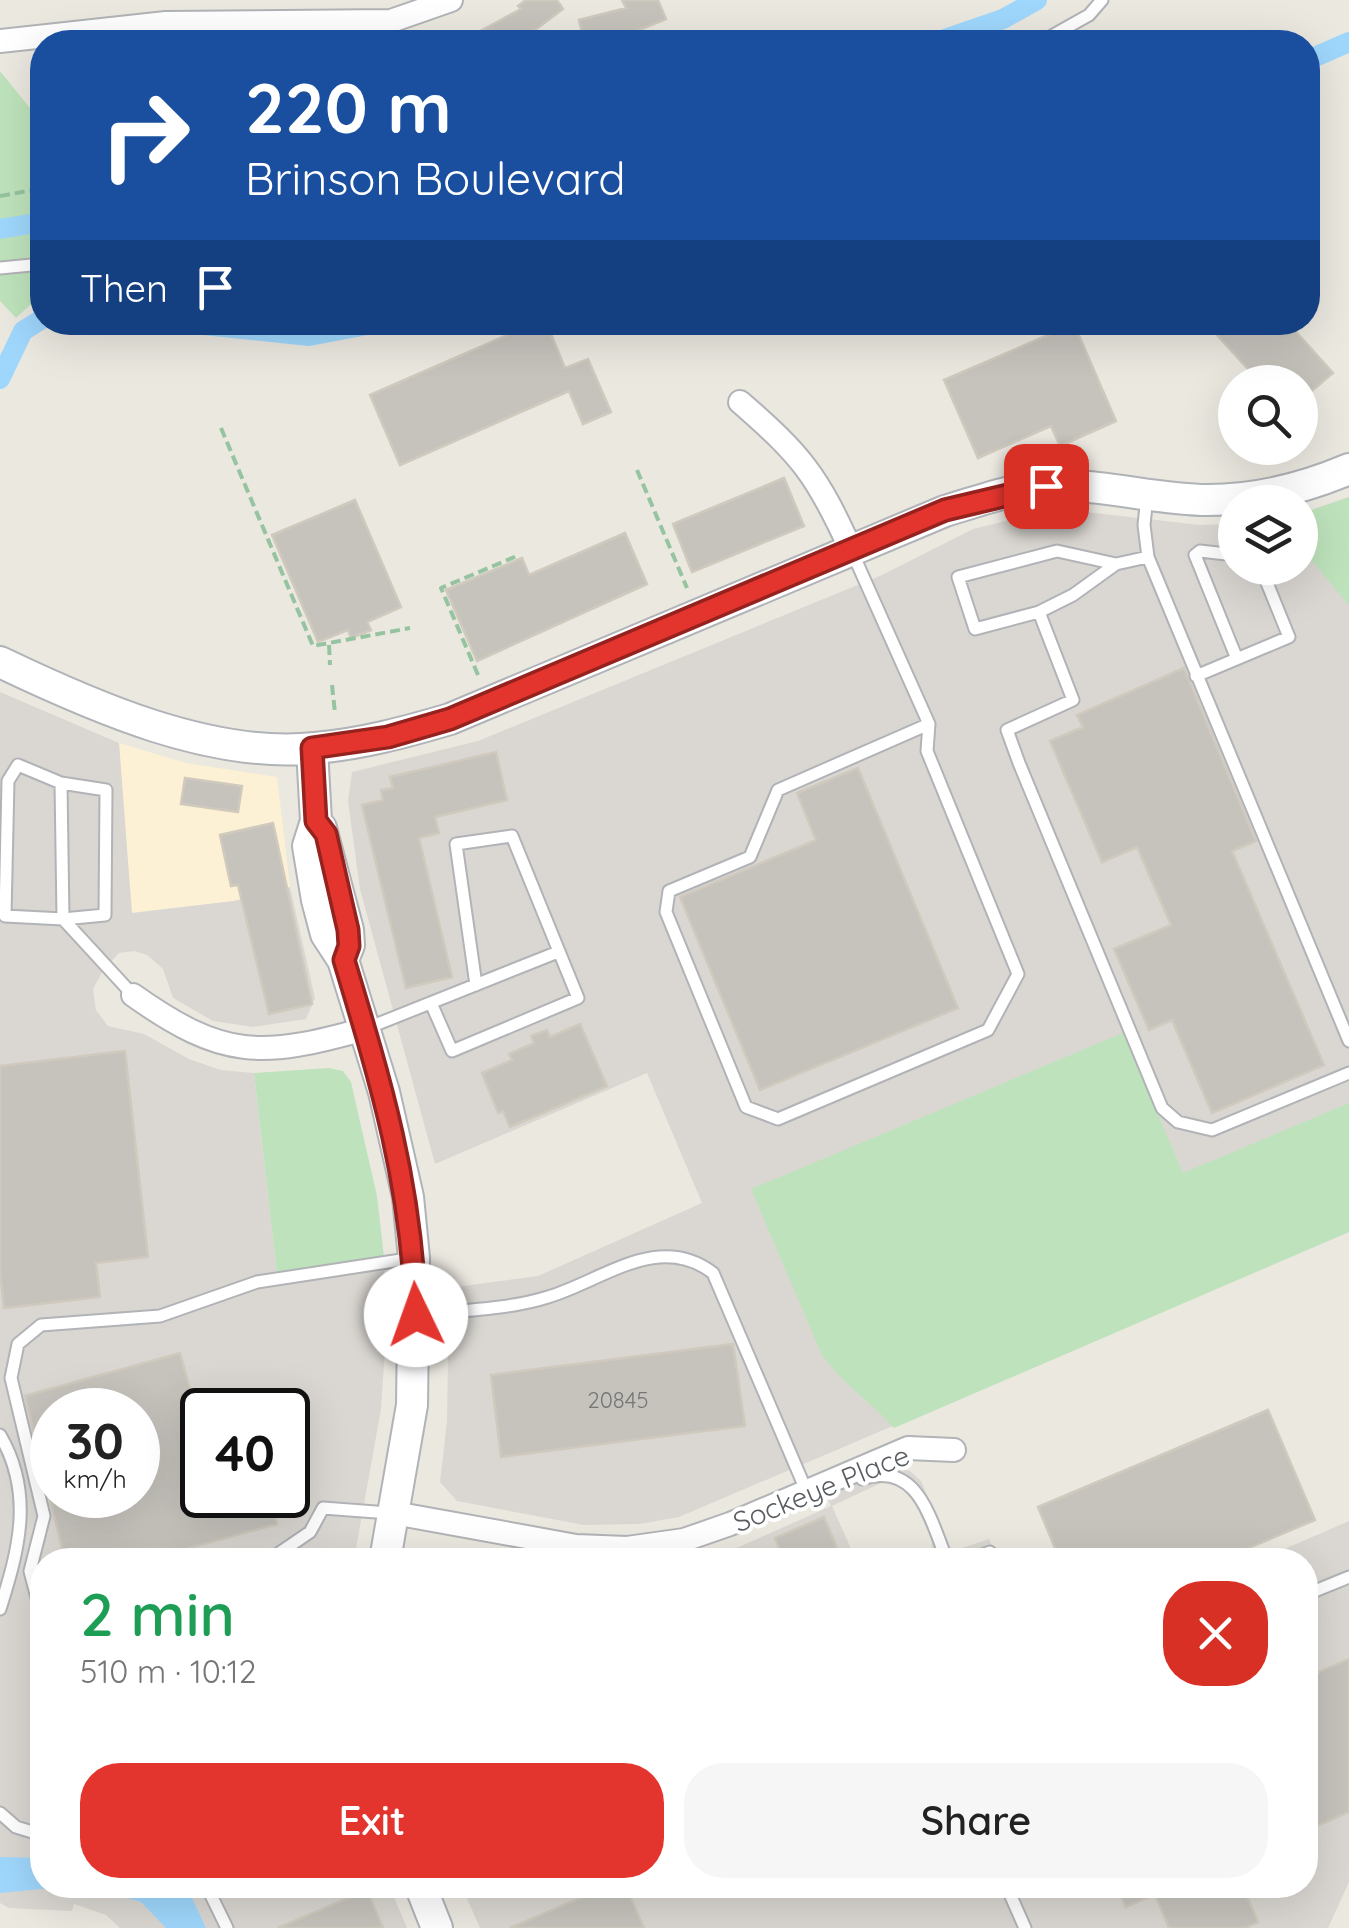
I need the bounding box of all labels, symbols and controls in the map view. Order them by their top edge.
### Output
text: 220 m [245,63,452,151]
icon: right [80,70,210,200]
text: Brinson Boulevard [245,150,626,206]
icon: arrive [188,260,243,315]
text: Then [80,264,168,312]
map controls [1218,365,1318,585]
button: search [1218,365,1318,465]
pin [1004,444,1089,529]
icon: arrive [1019,459,1074,514]
button: layers [1218,485,1318,585]
position arrow [364,1263,468,1367]
house number: 20845 [588,1386,648,1414]
speed limit sign: 40 [180,1388,310,1518]
text: 30 [66,1409,124,1472]
street label: Sockeye Place [728,1437,914,1539]
text: km/h [63,1463,127,1494]
text: 2 min [80,1576,235,1651]
button: close [1163,1581,1268,1686]
text: 510 m · 10:12 [80,1651,256,1691]
button: Exit [80,1763,664,1878]
button: Share [684,1763,1268,1878]

